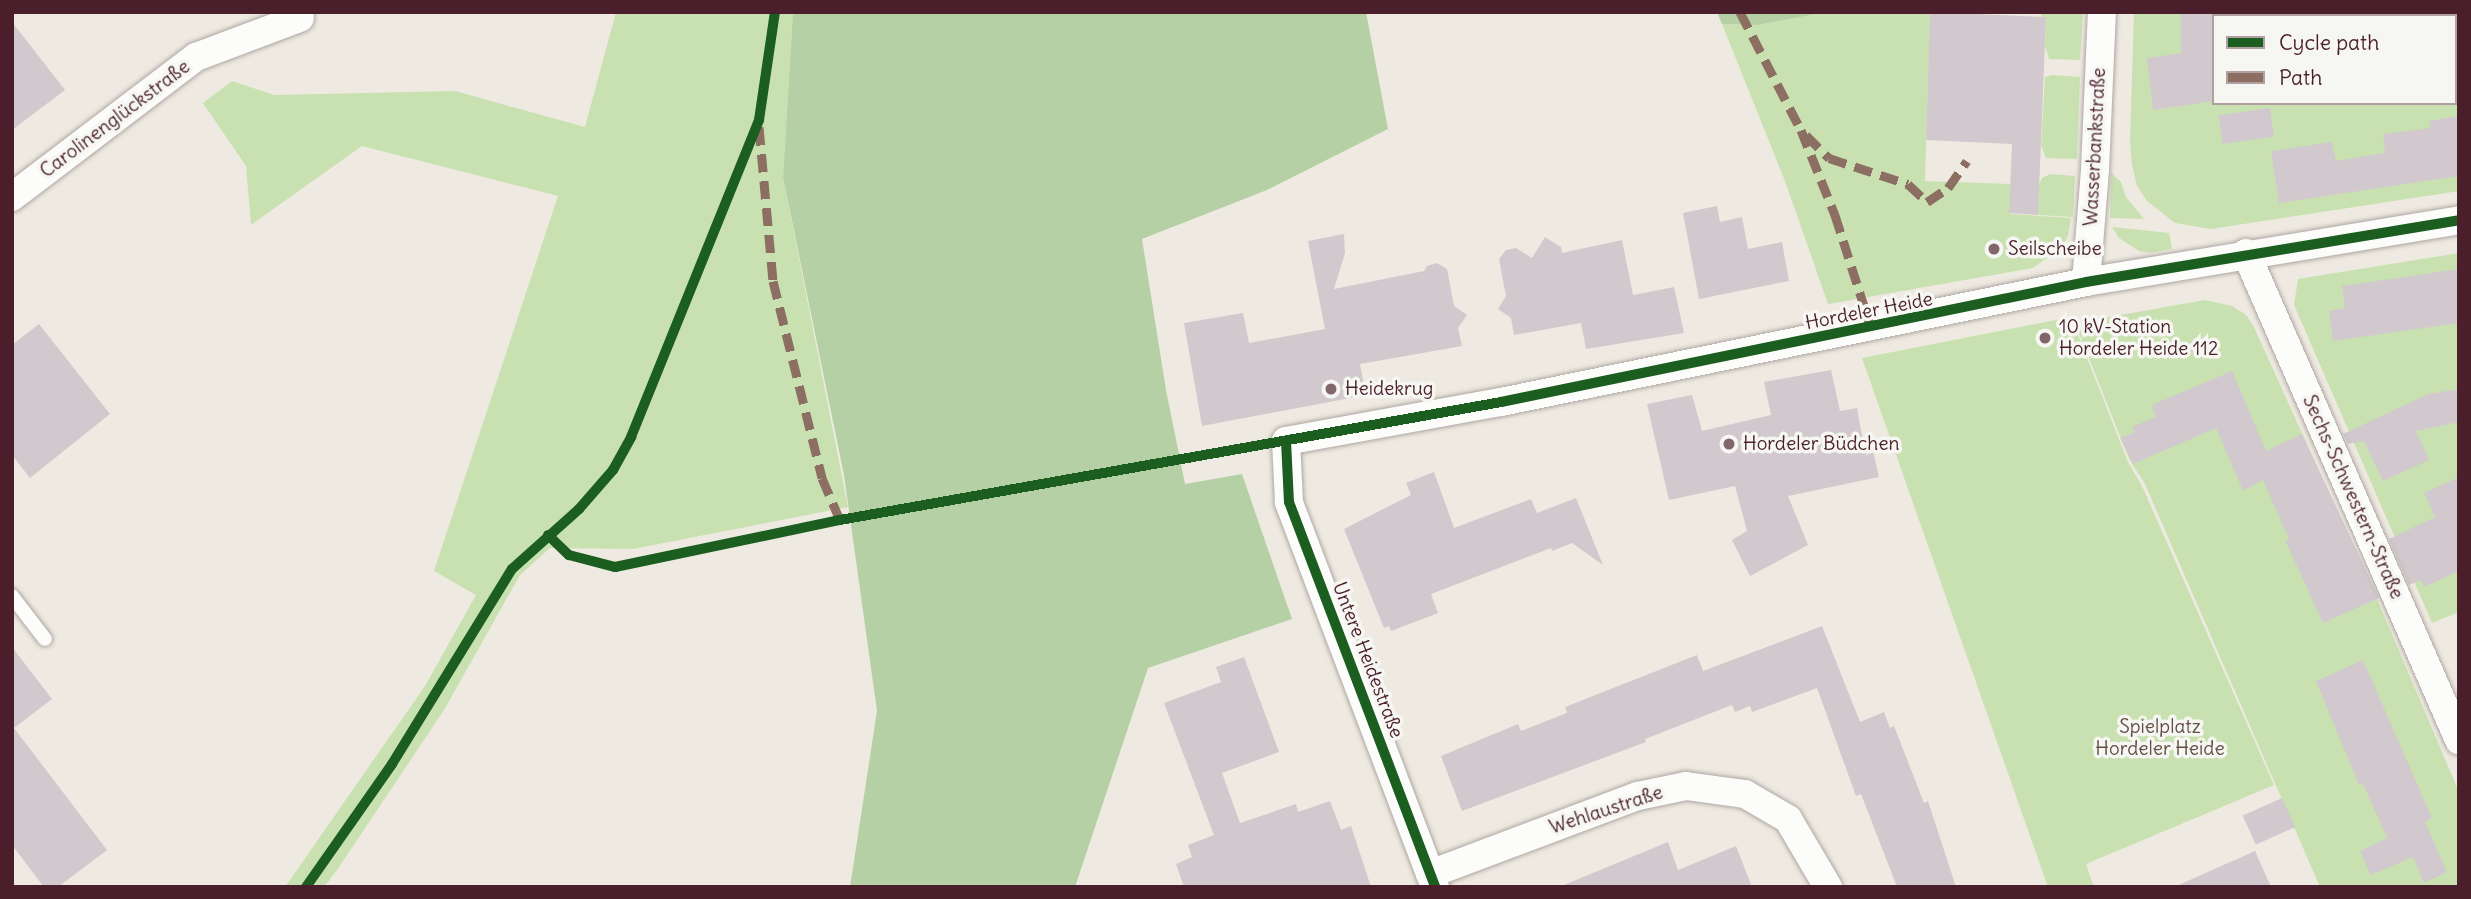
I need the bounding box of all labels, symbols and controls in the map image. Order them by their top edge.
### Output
legend [2212,14,2457,105]
text: Cycle path [2279,29,2379,56]
street label: Carolinenglückstraße [36,55,194,183]
text: Path [2279,64,2322,91]
street label: Wasserbankstraße [2079,67,2111,227]
place label: Seilscheibe [2008,238,2102,260]
marker: Seilscheibe [1986,241,2002,257]
street label: Hordeler Heide [1803,287,1935,335]
place label: 10 kV-Station Hordeler Heide 112 [2059,316,2218,360]
marker: 10 kV-Station Hordeler Heide 112 [2037,330,2053,346]
place label: Heidekrug [1345,378,1433,400]
marker: Heidekrug [1323,381,1339,397]
street label: Sechs-Schwestern-Straße [2298,392,2408,602]
place label: Hordeler Büdchen [1743,433,1899,455]
marker: Hordeler Büdchen [1721,436,1737,452]
street label: Untere Heidestraße [1328,579,1408,741]
park label: Spielplatz Hordeler Heide [2095,716,2225,760]
street label: Wehlaustraße [1546,781,1666,839]

